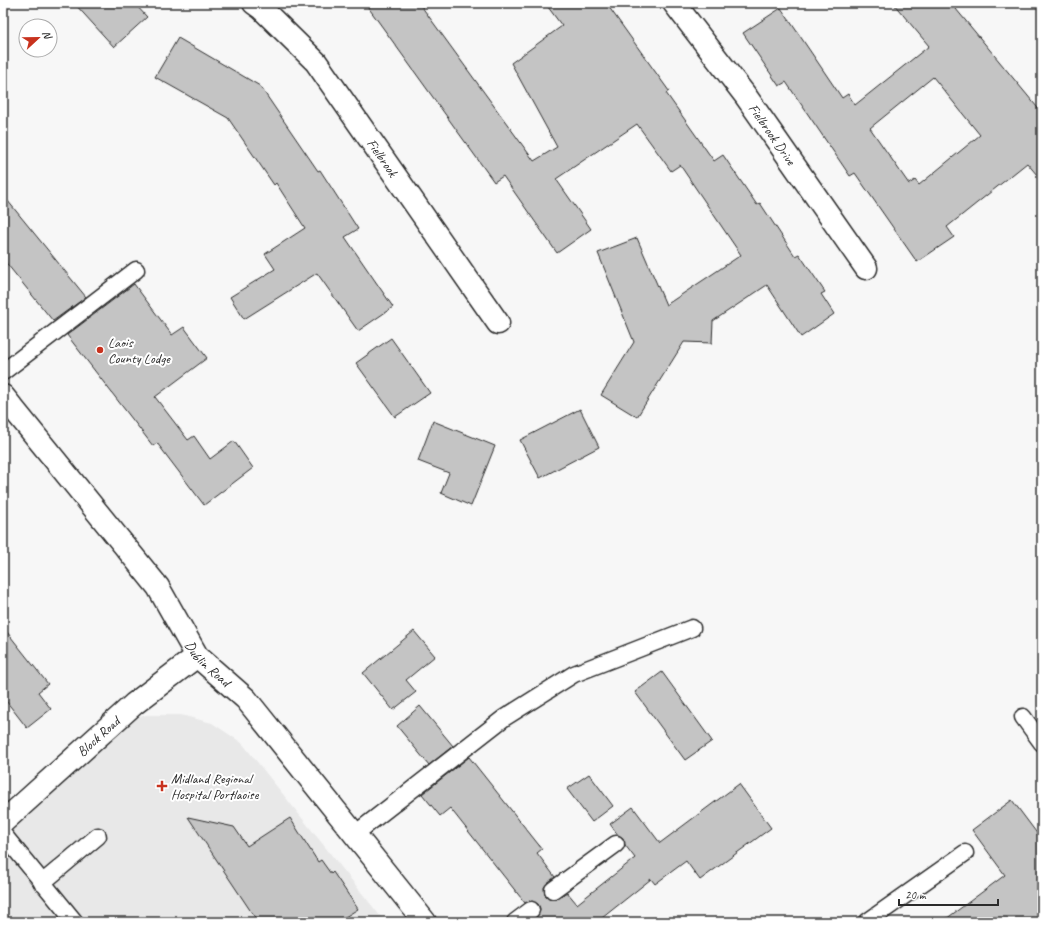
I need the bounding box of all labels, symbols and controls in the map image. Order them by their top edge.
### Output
north arrow [18,18,58,58]
text: N [40,28,56,42]
street label: Fielbrook Drive [745,100,800,169]
street label: Fielbrook [363,135,403,181]
place label: Laois County Lodge [108,334,171,367]
marker: Laois County Lodge [95,345,105,355]
street label: Dublin Road [182,638,236,692]
street label: Block Road [73,711,125,760]
place label: Midland Regional Hospital Portlaoise [171,770,260,803]
marker: Midland Regional Hospital Portlaoise [156,780,168,792]
scale bar [899,881,998,907]
text: 20 m [905,887,927,903]

